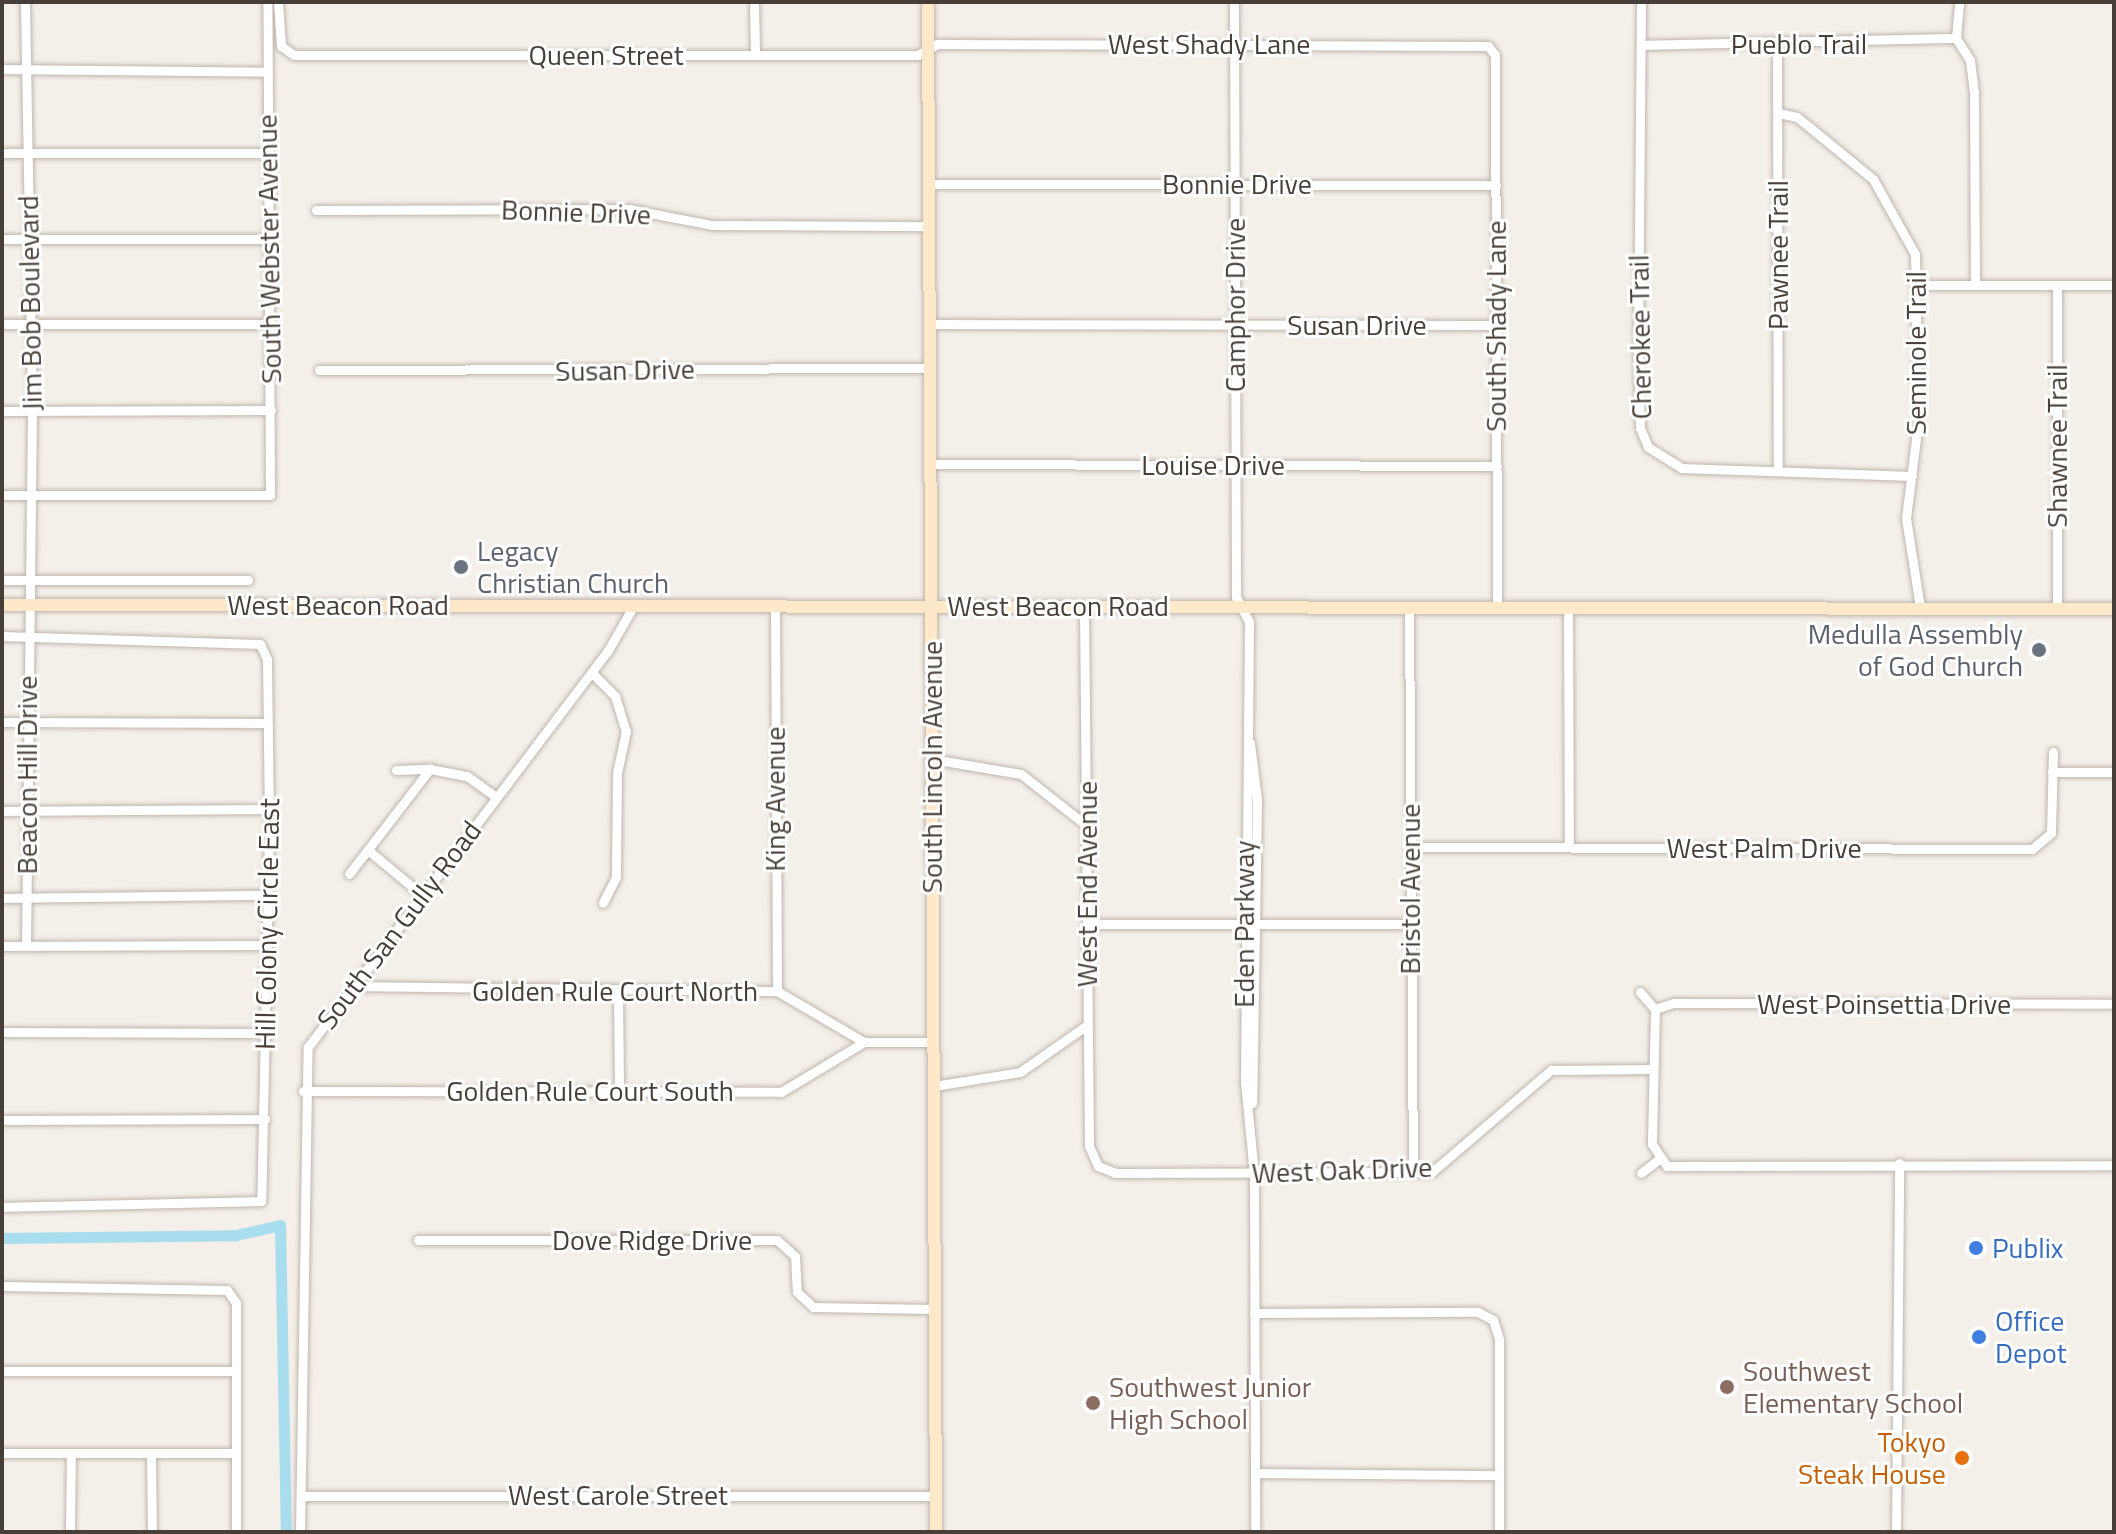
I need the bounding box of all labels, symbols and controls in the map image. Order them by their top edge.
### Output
street label: West Shady Lane [1108,27,1310,61]
street label: Pueblo Trail [1731,27,1867,61]
street label: Queen Street [528,38,684,72]
street label: South Webster Avenue [250,114,288,384]
street label: Bonnie Drive [1162,167,1312,201]
street label: Pawnee Trail [1761,180,1795,330]
street label: Bonnie Drive [501,193,651,231]
street label: Jim Bob Boulevard [11,195,49,411]
street label: Camphor Drive [1218,218,1252,392]
street label: South Shady Lane [1479,220,1513,432]
street label: Cherokee Trail [1622,254,1658,420]
street label: Seminole Trail [1899,271,1933,435]
street label: Susan Drive [1287,308,1427,342]
street label: Susan Drive [555,352,695,388]
street label: Shawnee Trail [2040,364,2074,528]
street label: Louise Drive [1141,448,1285,482]
place label: Legacy Christian Church [477,534,669,600]
marker: Legacy Christian Church [452,558,470,576]
street label: West Beacon Road [227,588,449,622]
street label: West Beacon Road [947,589,1169,623]
place label: Medulla Assembly of God Church [1808,617,2023,683]
street label: South Lincoln Avenue [915,641,949,893]
marker: Medulla Assembly of God Church [2030,641,2048,659]
street label: Beacon Hill Drive [10,676,44,874]
street label: King Avenue [758,726,792,872]
street label: West End Avenue [1070,781,1104,987]
street label: Hill Colony Circle East [248,798,286,1050]
street label: Bristol Avenue [1393,804,1427,974]
street label: South San Gully Road [310,814,488,1036]
street label: West Palm Drive [1666,831,1862,865]
street label: Eden Parkway [1227,840,1261,1008]
street label: Golden Rule Court North [472,974,758,1008]
street label: West Poinsettia Drive [1757,987,2011,1021]
street label: Golden Rule Court South [446,1074,734,1108]
street label: West Oak Drive [1251,1150,1433,1190]
street label: Dove Ridge Drive [552,1223,752,1257]
place label: Publix [1992,1231,2063,1265]
marker: Publix [1967,1239,1985,1257]
place label: Office Depot [1995,1304,2066,1370]
marker: Office Depot [1970,1328,1988,1346]
place label: Southwest Elementary School [1743,1354,1963,1420]
place label: Southwest Junior High School [1109,1370,1311,1436]
marker: Southwest Elementary School [1718,1378,1736,1396]
marker: Southwest Junior High School [1084,1394,1102,1412]
place label: Tokyo Steak House [1798,1425,1946,1491]
marker: Tokyo Steak House [1953,1449,1971,1467]
street label: West Carole Street [508,1478,728,1512]

